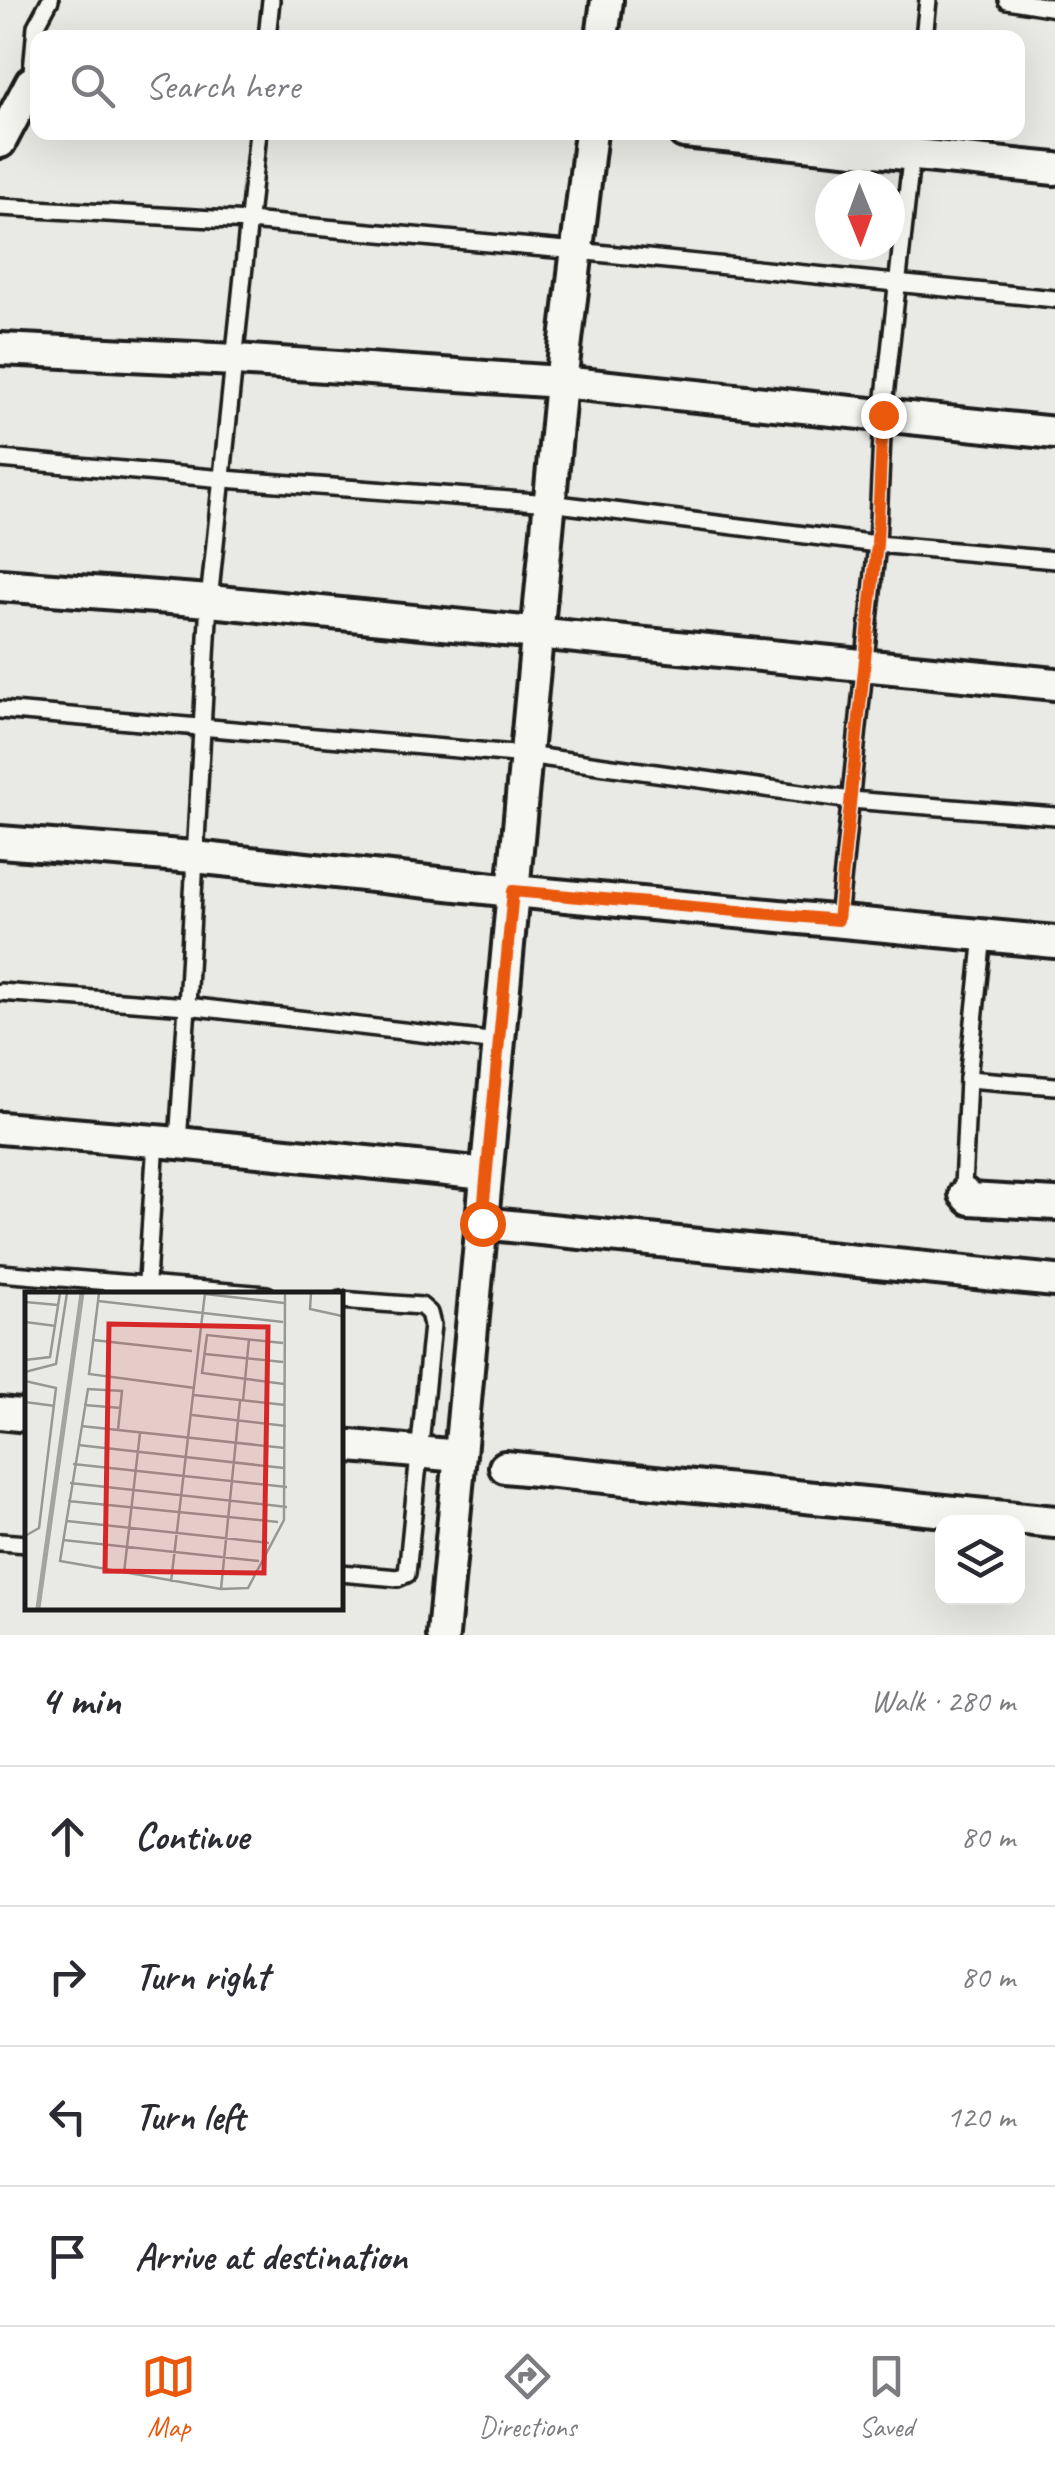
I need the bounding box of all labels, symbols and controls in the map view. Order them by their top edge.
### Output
search box [30,30,1025,140]
icon: search [65,58,120,113]
text: Search here [145,62,300,109]
north arrow [815,170,905,260]
route end [861,393,907,439]
route start [460,1201,506,1247]
inset map [25,1292,342,1610]
map controls [935,1515,1025,1605]
button: layers [935,1515,1025,1605]
text: 4 min [40,1674,120,1727]
text: Walk · 280 m [871,1680,1015,1721]
icon: ahead [40,1809,95,1864]
text: Continue [135,1813,249,1860]
text: 80 m [961,1816,1015,1857]
icon: right [40,1949,95,2004]
text: Turn right [135,1953,269,2000]
text: 80 m [961,1956,1015,1997]
icon: left [40,2089,95,2144]
text: Turn left [135,2093,245,2140]
text: 120 m [946,2096,1015,2137]
icon: arrive [40,2229,95,2284]
text: Arrive at destination [135,2233,407,2280]
tab: Map [141,2349,196,2444]
tab: Directions [479,2349,576,2444]
tab: Saved [859,2349,914,2444]

